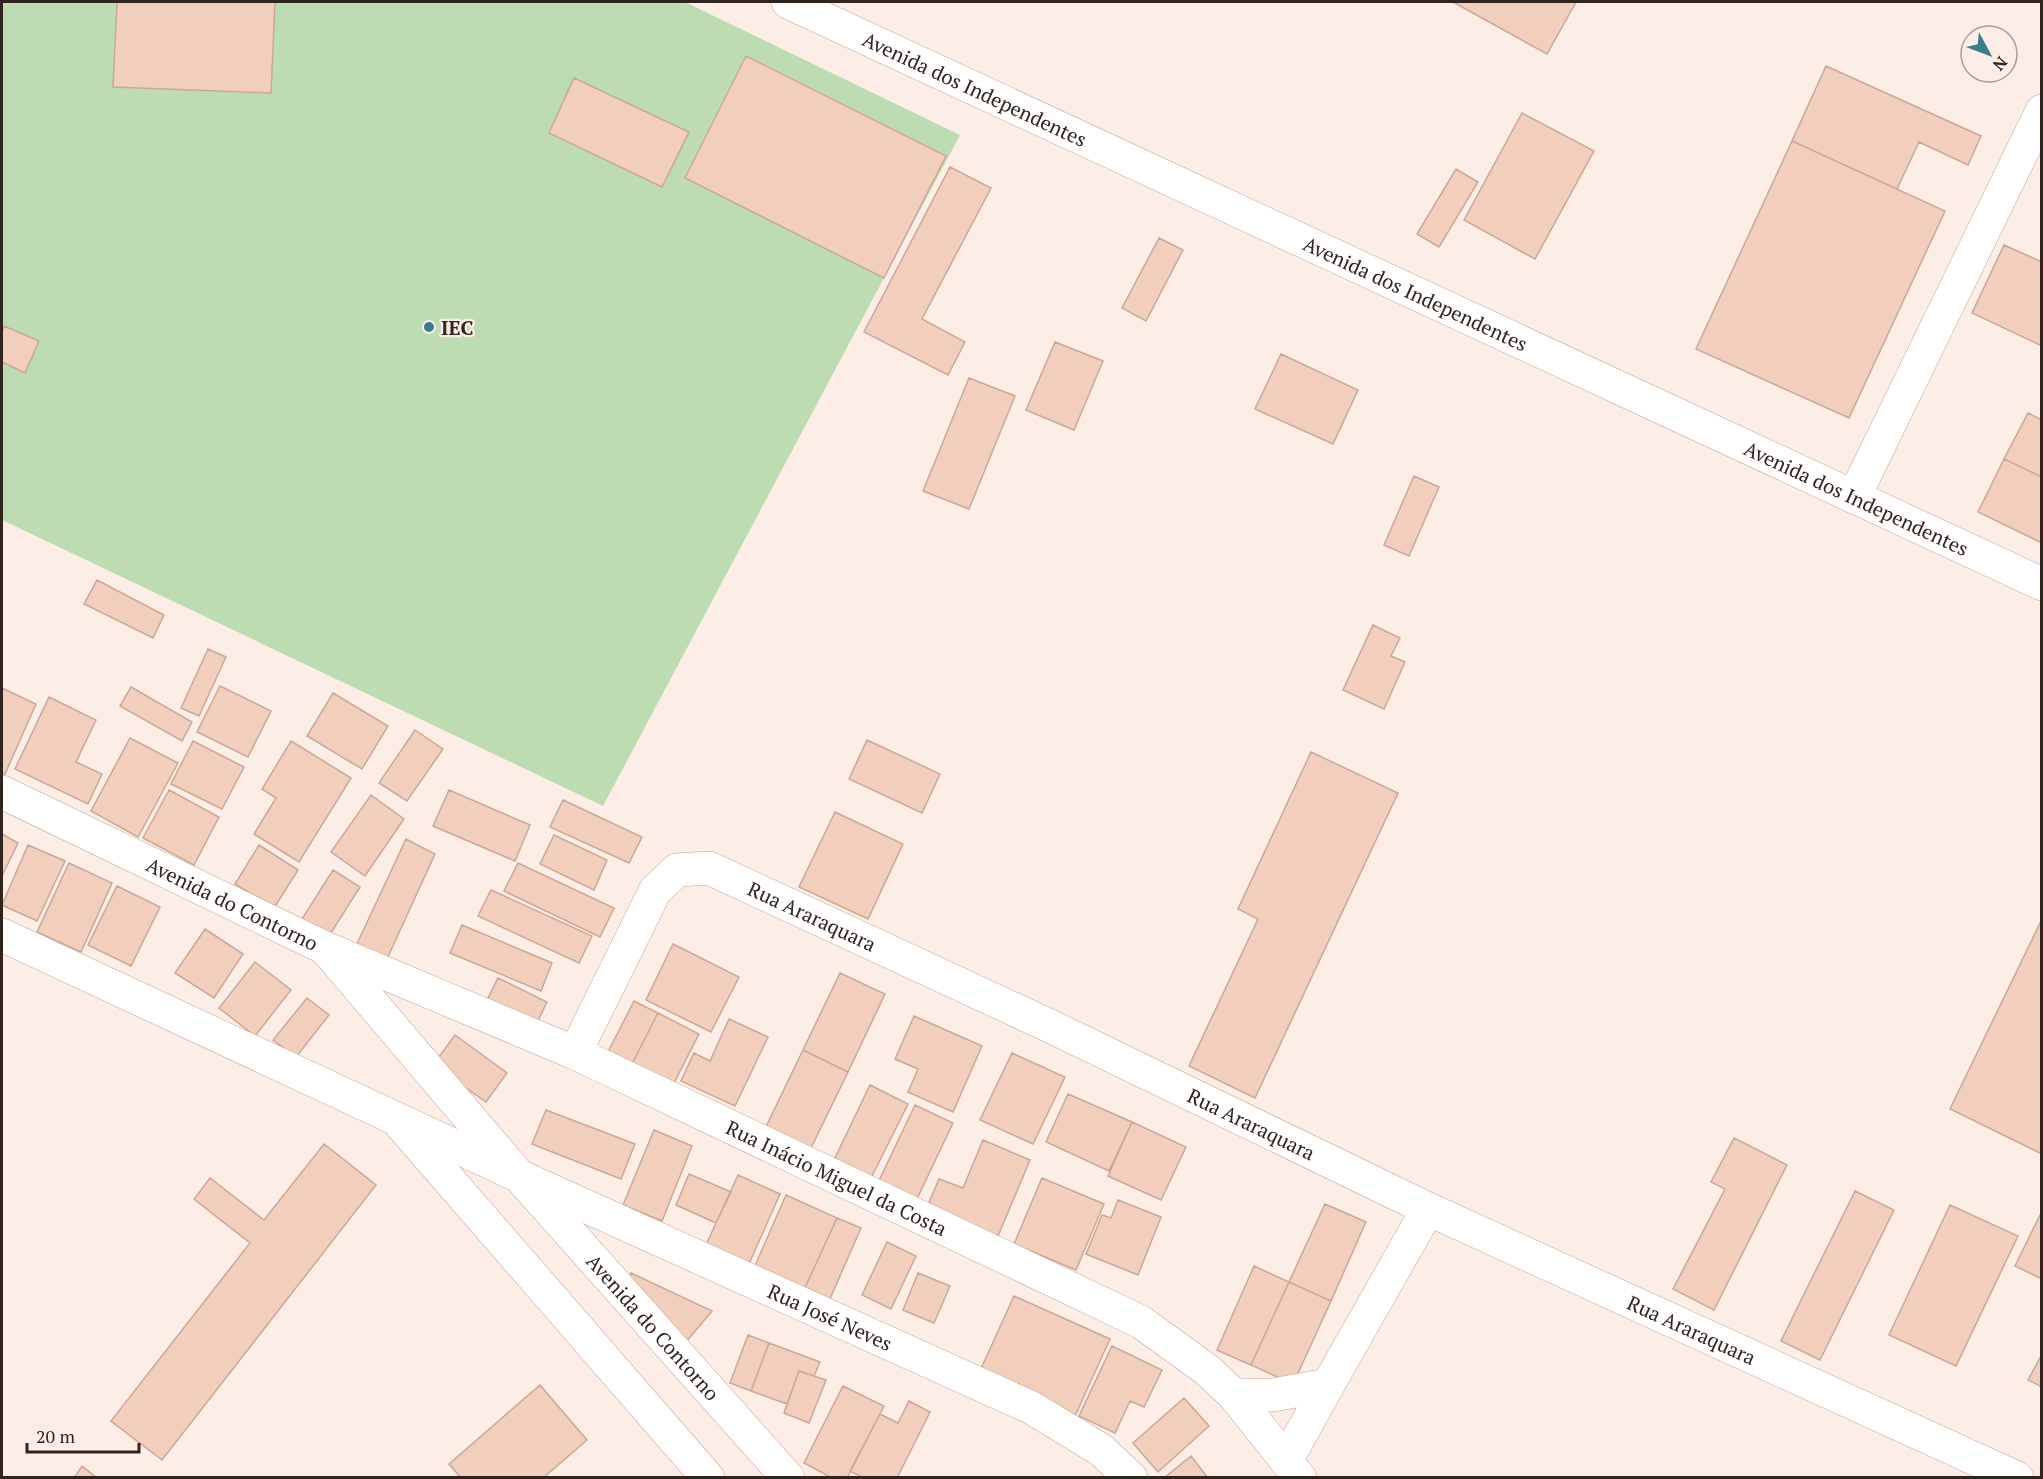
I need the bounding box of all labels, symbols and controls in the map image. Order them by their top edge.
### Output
north arrow [1959,24,2019,84]
street label: Avenida dos Independentes [858,25,1091,152]
text: N [1988,52,2013,76]
street label: Avenida dos Independentes [1299,230,1532,357]
place label: IEC [441,314,474,341]
marker: IEC [422,320,436,334]
street label: Avenida dos Independentes [1740,434,1973,562]
street label: Avenida do Contorno [142,850,323,956]
street label: Rua Araraquara [744,875,881,957]
street label: Rua Araraquara [1183,1081,1320,1166]
street label: Rua Inácio Miguel da Costa [722,1113,952,1241]
street label: Avenida do Contorno [581,1248,726,1406]
street label: Rua José Neves [764,1277,897,1357]
street label: Rua Araraquara [1623,1288,1760,1371]
scale bar [27,1416,140,1454]
text: 20 m [36,1424,76,1448]

